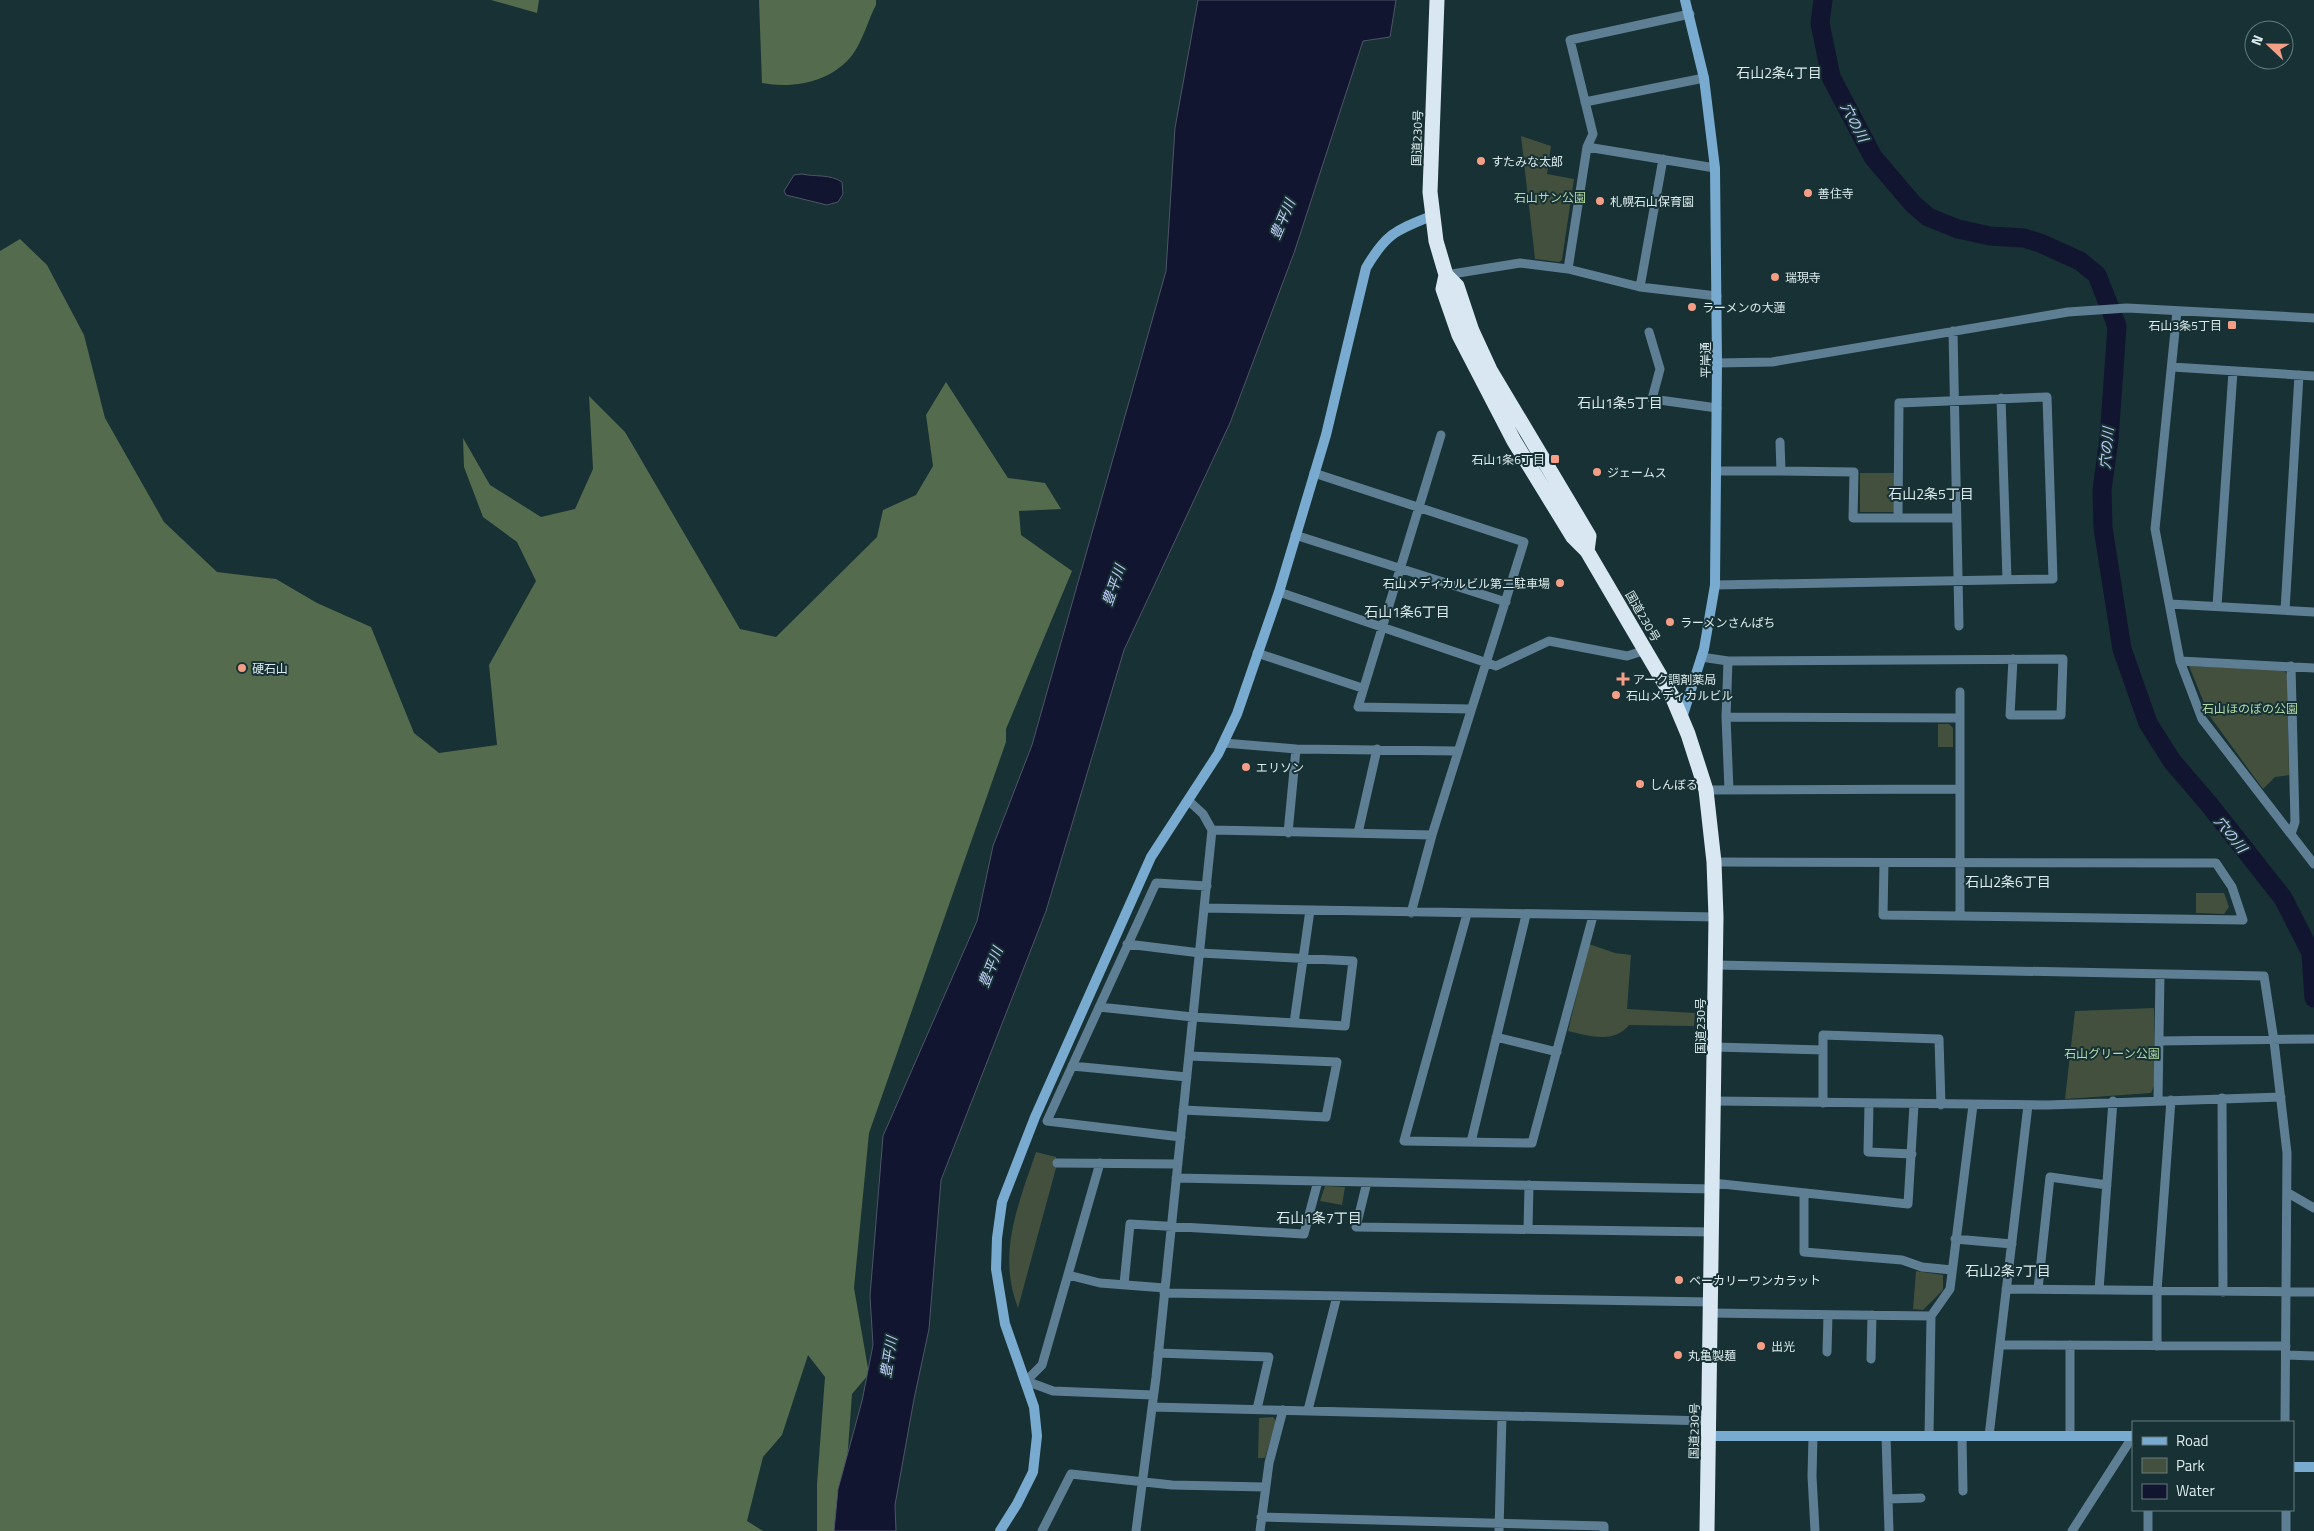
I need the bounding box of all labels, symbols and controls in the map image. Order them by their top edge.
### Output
north arrow [2244,20,2294,70]
text: N [2245,32,2268,48]
district label: 石山2条4丁目 [1736,62,1822,83]
water label: 穴の川 [1836,99,1875,147]
street label: 国道230号 [1407,110,1427,166]
place label: すたみな太郎 [1491,152,1563,171]
marker: すたみな太郎 [1475,155,1487,167]
place label: 善住寺 [1818,184,1854,203]
marker: 善住寺 [1802,187,1814,199]
park label: 石山サン公園 [1514,188,1586,207]
place label: 札幌石山保育園 [1610,192,1694,211]
water label: 豊平川 [1264,194,1301,242]
marker: 札幌石山保育園 [1594,195,1606,207]
place label: 瑞現寺 [1785,268,1821,287]
marker: 瑞現寺 [1769,271,1781,283]
place label: ラーメンの大蓮 [1702,298,1786,317]
marker: ラーメンの大蓮 [1686,301,1698,313]
place label: 石山3条5丁目 [2149,316,2222,335]
marker: 石山3条5丁目 [2226,319,2238,331]
street label: 平岸通 [1696,342,1715,378]
district label: 石山1条5丁目 [1577,392,1663,413]
water label: 穴の川 [2094,424,2118,470]
place label: 石山1条6丁目 [1472,450,1545,469]
marker: 石山1条6丁目 [1549,453,1561,465]
place label: ジェームス [1607,463,1667,482]
marker: ジェームス [1591,466,1603,478]
district label: 石山2条5丁目 [1888,483,1974,504]
water label: 豊平川 [1096,560,1130,608]
place label: 石山メディカルビル第二駐車場 [1383,574,1550,593]
marker: 石山メディカルビル第二駐車場 [1554,577,1566,589]
street label: 国道230号 [1621,587,1665,645]
district label: 石山1条6丁目 [1364,601,1450,622]
place label: ラーメンさんぱち [1680,613,1776,632]
marker: ラーメンさんぱち [1664,616,1676,628]
place label: 硬石山 [252,659,288,678]
marker: 硬石山 [236,662,248,674]
place label: アーク調剤薬局 [1633,670,1716,689]
marker: アーク調剤薬局 [1617,673,1629,685]
place label: 石山メディカルビル [1626,686,1733,705]
marker: 石山メディカルビル [1610,689,1622,701]
park label: 石山ほのぼの公園 [2202,699,2298,718]
place label: エリソン [1256,758,1304,777]
marker: エリソン [1240,761,1252,773]
place label: しんぼる [1650,775,1698,794]
marker: しんぼる [1634,778,1646,790]
water label: 穴の川 [2210,811,2254,858]
district label: 石山2条6丁目 [1965,871,2051,892]
water label: 豊平川 [973,942,1008,990]
street label: 国道230号 [1691,998,1710,1054]
park label: 石山グリーン公園 [2064,1044,2160,1063]
district label: 石山1条7丁目 [1276,1207,1362,1228]
district label: 石山2条7丁目 [1965,1260,2051,1281]
place label: ベーカリーワンカラット [1689,1271,1821,1290]
marker: ベーカリーワンカラット [1673,1274,1685,1286]
water label: 豊平川 [874,1333,902,1379]
place label: 出光 [1771,1337,1795,1356]
marker: 出光 [1755,1340,1767,1352]
place label: 丸亀製麺 [1688,1346,1736,1365]
marker: 丸亀製麺 [1672,1349,1684,1361]
street label: 国道230号 [1684,1403,1704,1459]
legend [2132,1421,2294,1511]
text: Road [2176,1429,2208,1452]
text: Park [2176,1454,2205,1477]
text: Water [2176,1479,2215,1502]

